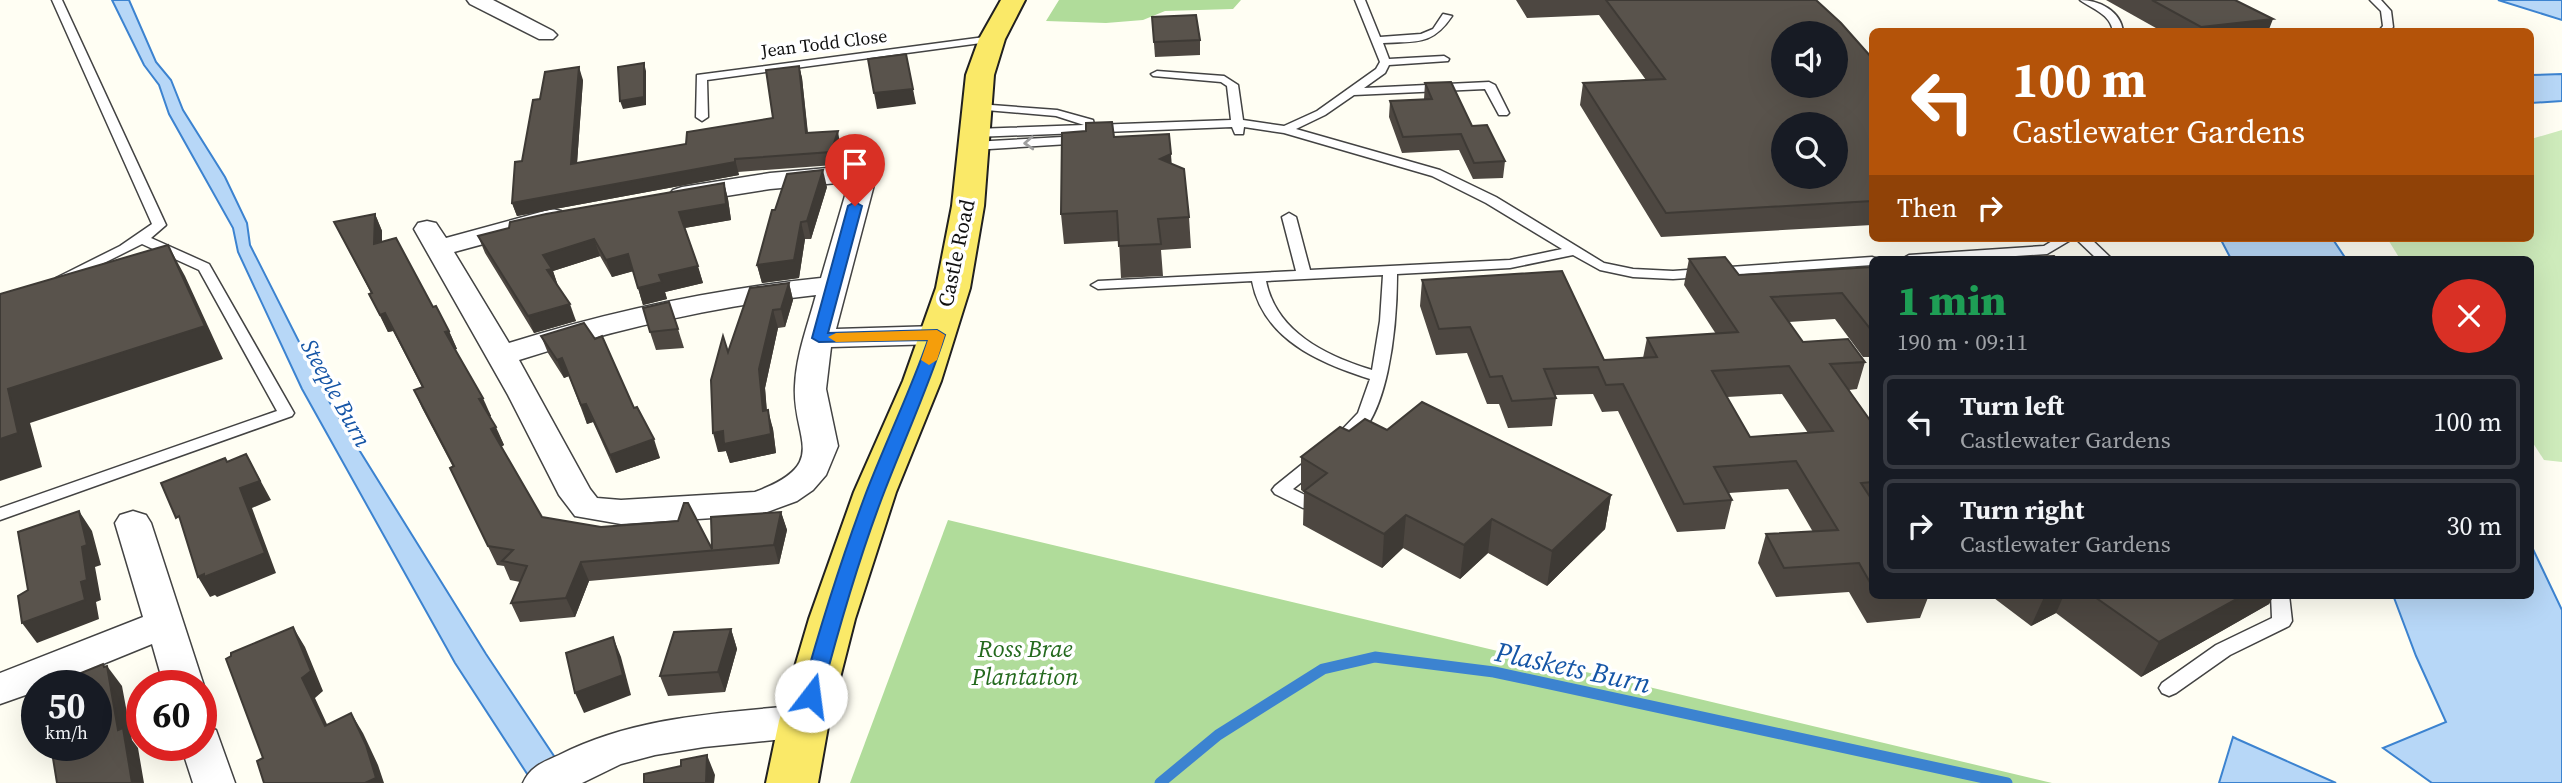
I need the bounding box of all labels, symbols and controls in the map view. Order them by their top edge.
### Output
map controls [1771,21,1848,189]
button: sound [1771,21,1848,98]
street label: Jean Todd Close [759,23,888,63]
text: 100 m [2012,46,2147,113]
icon: left [1897,56,1988,147]
text: Castlewater Gardens [2012,110,2305,154]
button: search [1771,112,1848,189]
pin [825,134,885,206]
one-way arrow [1023,135,1034,150]
icon: arrive [836,145,874,183]
icon: right [1971,189,2009,227]
text: Then [1897,190,1957,226]
street label: Castle Road [930,196,982,309]
text: 1 min [1897,271,2007,329]
button: close [2432,279,2506,353]
text: 190 m · 09:11 [1897,326,2028,358]
water label: Steeple Burn [293,333,379,453]
text: Turn left [1960,388,2064,424]
icon: left [1901,403,1939,441]
text: 100 m [2434,404,2502,440]
text: Castlewater Gardens [1960,424,2171,456]
text: Turn right [1960,492,2084,528]
icon: right [1901,507,1939,545]
text: 30 m [2447,508,2502,544]
text: Castlewater Gardens [1960,528,2171,560]
park label: Ross Brae Plantation [971,632,1079,693]
water label: Plaskets Burn [1491,632,1654,702]
position arrow [774,659,848,733]
speed limit sign: 60 [126,670,217,761]
text: 50 [48,682,85,730]
text: km/h [45,720,88,745]

